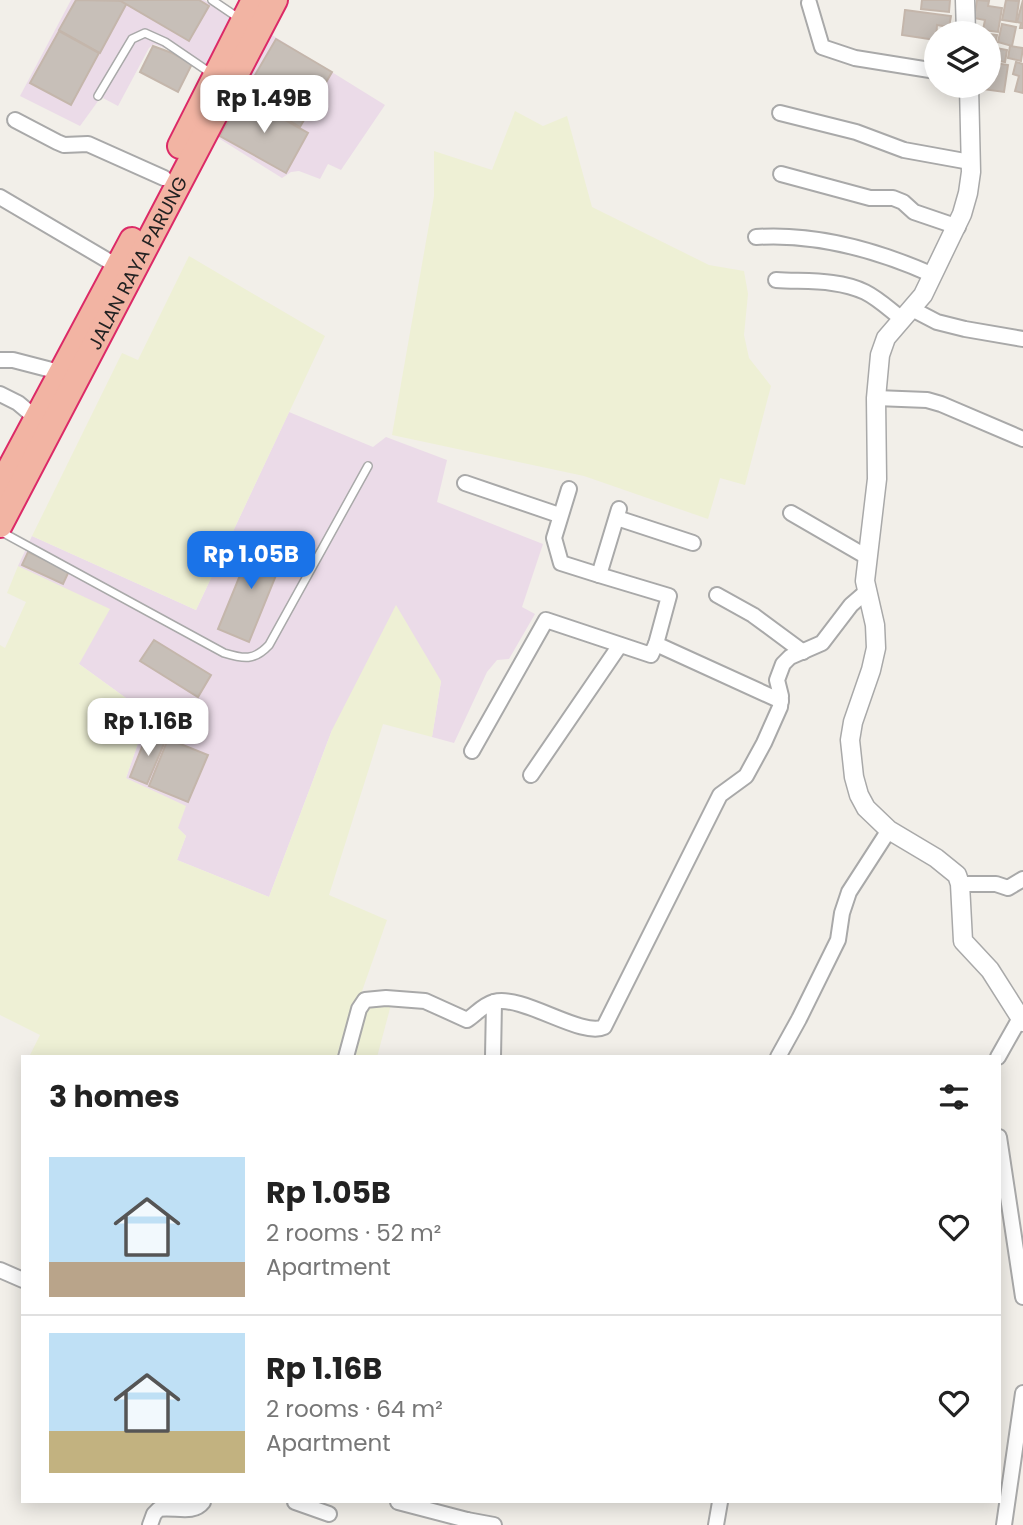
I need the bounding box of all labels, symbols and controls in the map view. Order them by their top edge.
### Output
map controls [924,21,1001,98]
button: layers [924,21,1001,98]
pin: Rp 1.49B [192,76,336,135]
text: Rp 1.49B [216,82,312,114]
street label: JALAN RAYA PARUNG [81,171,194,354]
pin: Rp 1.05B [179,532,323,591]
text: Rp 1.05B [203,538,299,570]
pin: Rp 1.16B [76,698,220,758]
text: Rp 1.16B [103,705,193,737]
text: 3 homes [49,1075,180,1118]
icon: filters [935,1078,973,1116]
text: Rp 1.05B [266,1171,391,1214]
icon: home [105,1185,189,1269]
icon: heart [935,1208,973,1246]
text: 2 rooms · 52 m² [266,1217,441,1249]
text: Apartment [266,1251,391,1283]
text: Rp 1.16B [266,1347,382,1390]
icon: home [105,1361,189,1445]
icon: heart [935,1384,973,1422]
text: 2 rooms · 64 m² [266,1393,443,1425]
text: Apartment [266,1427,391,1459]

